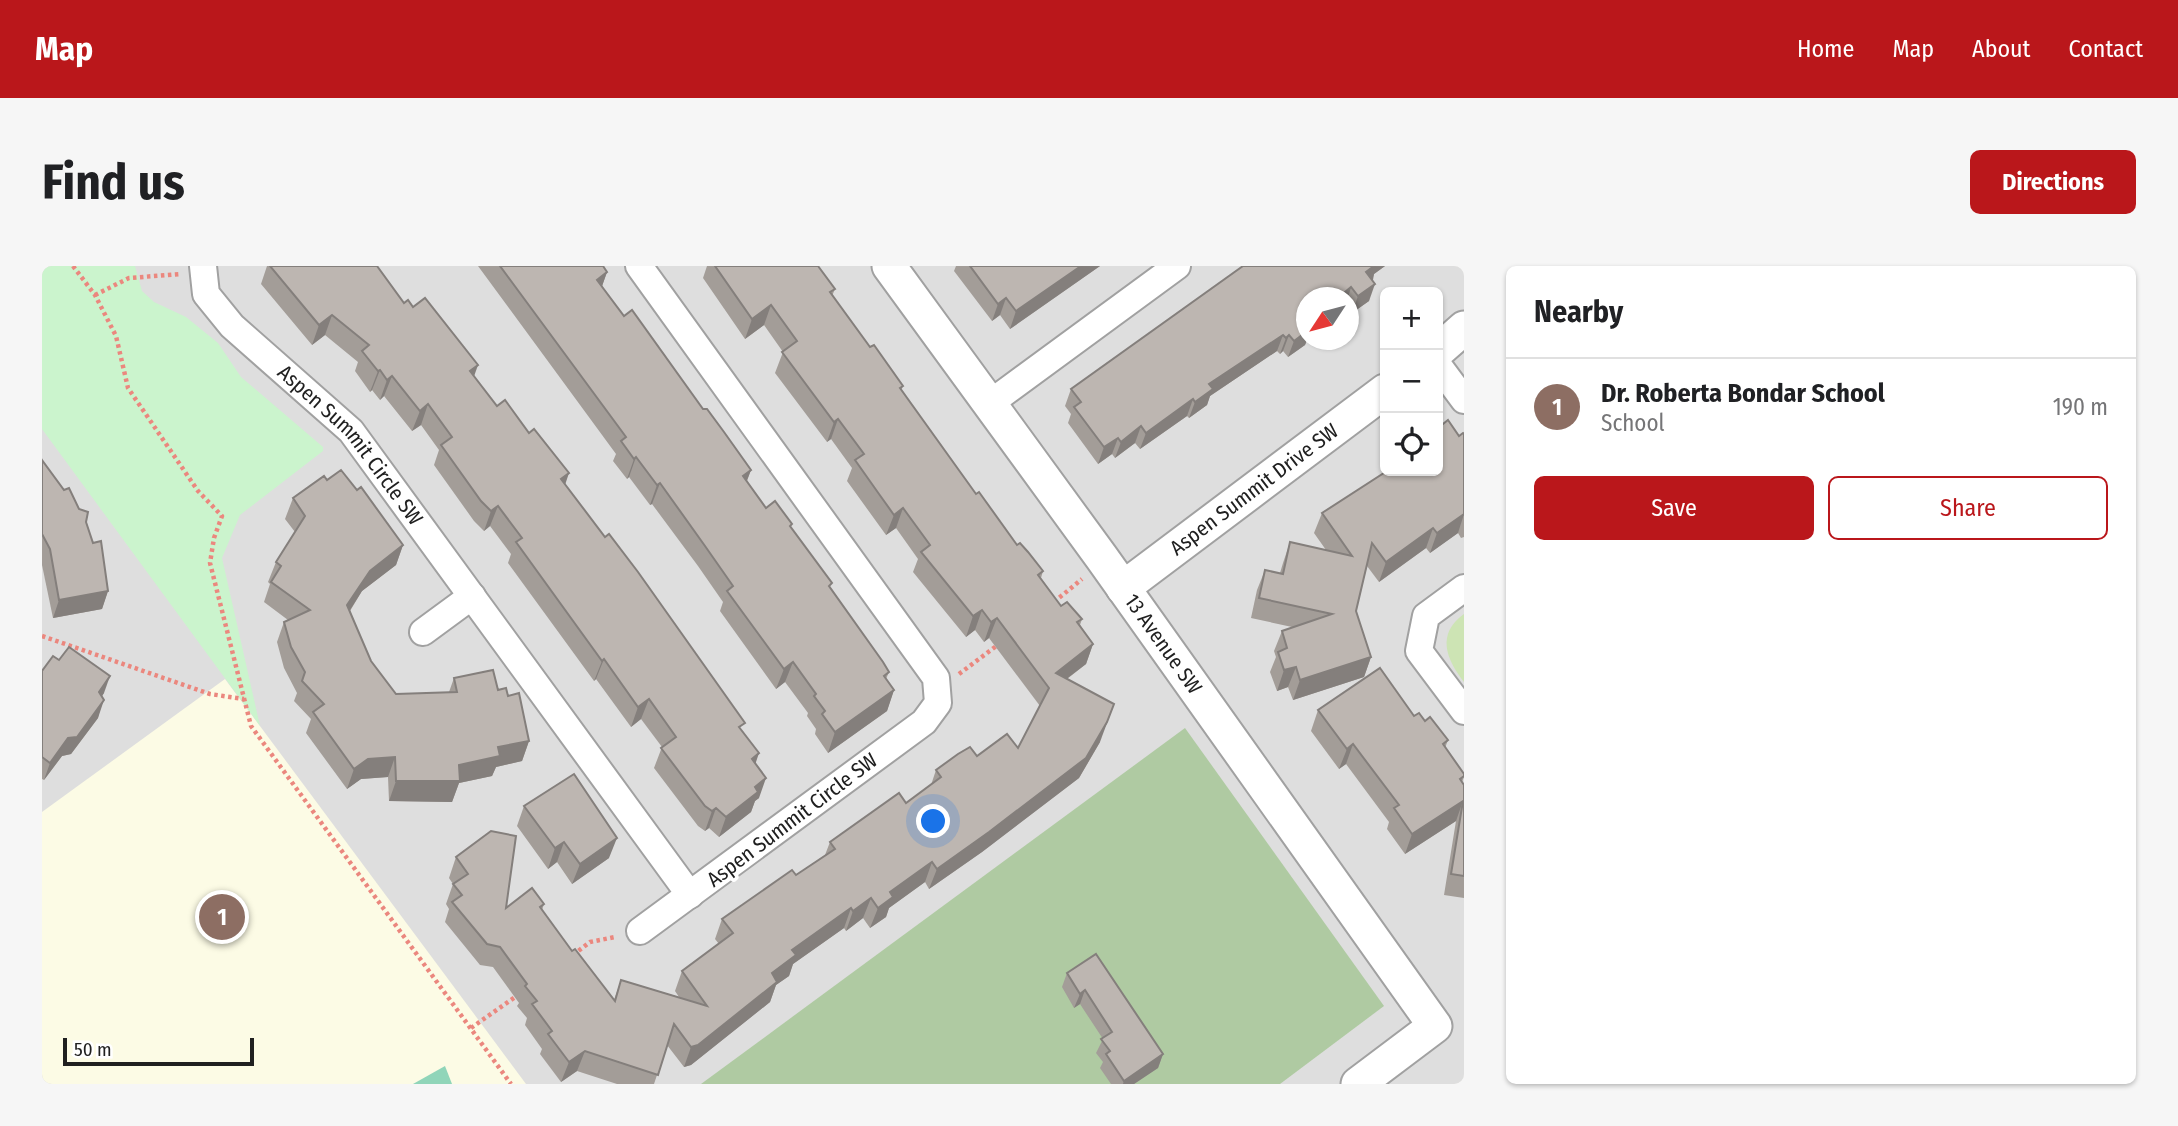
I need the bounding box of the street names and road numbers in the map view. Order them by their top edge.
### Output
street label: Aspen Summit Circle SW [272,359,429,530]
street label: Aspen Summit Drive SW [1165,418,1344,561]
street label: 13 Avenue SW [1119,589,1208,699]
street label: Aspen Summit Circle SW [702,747,883,893]

